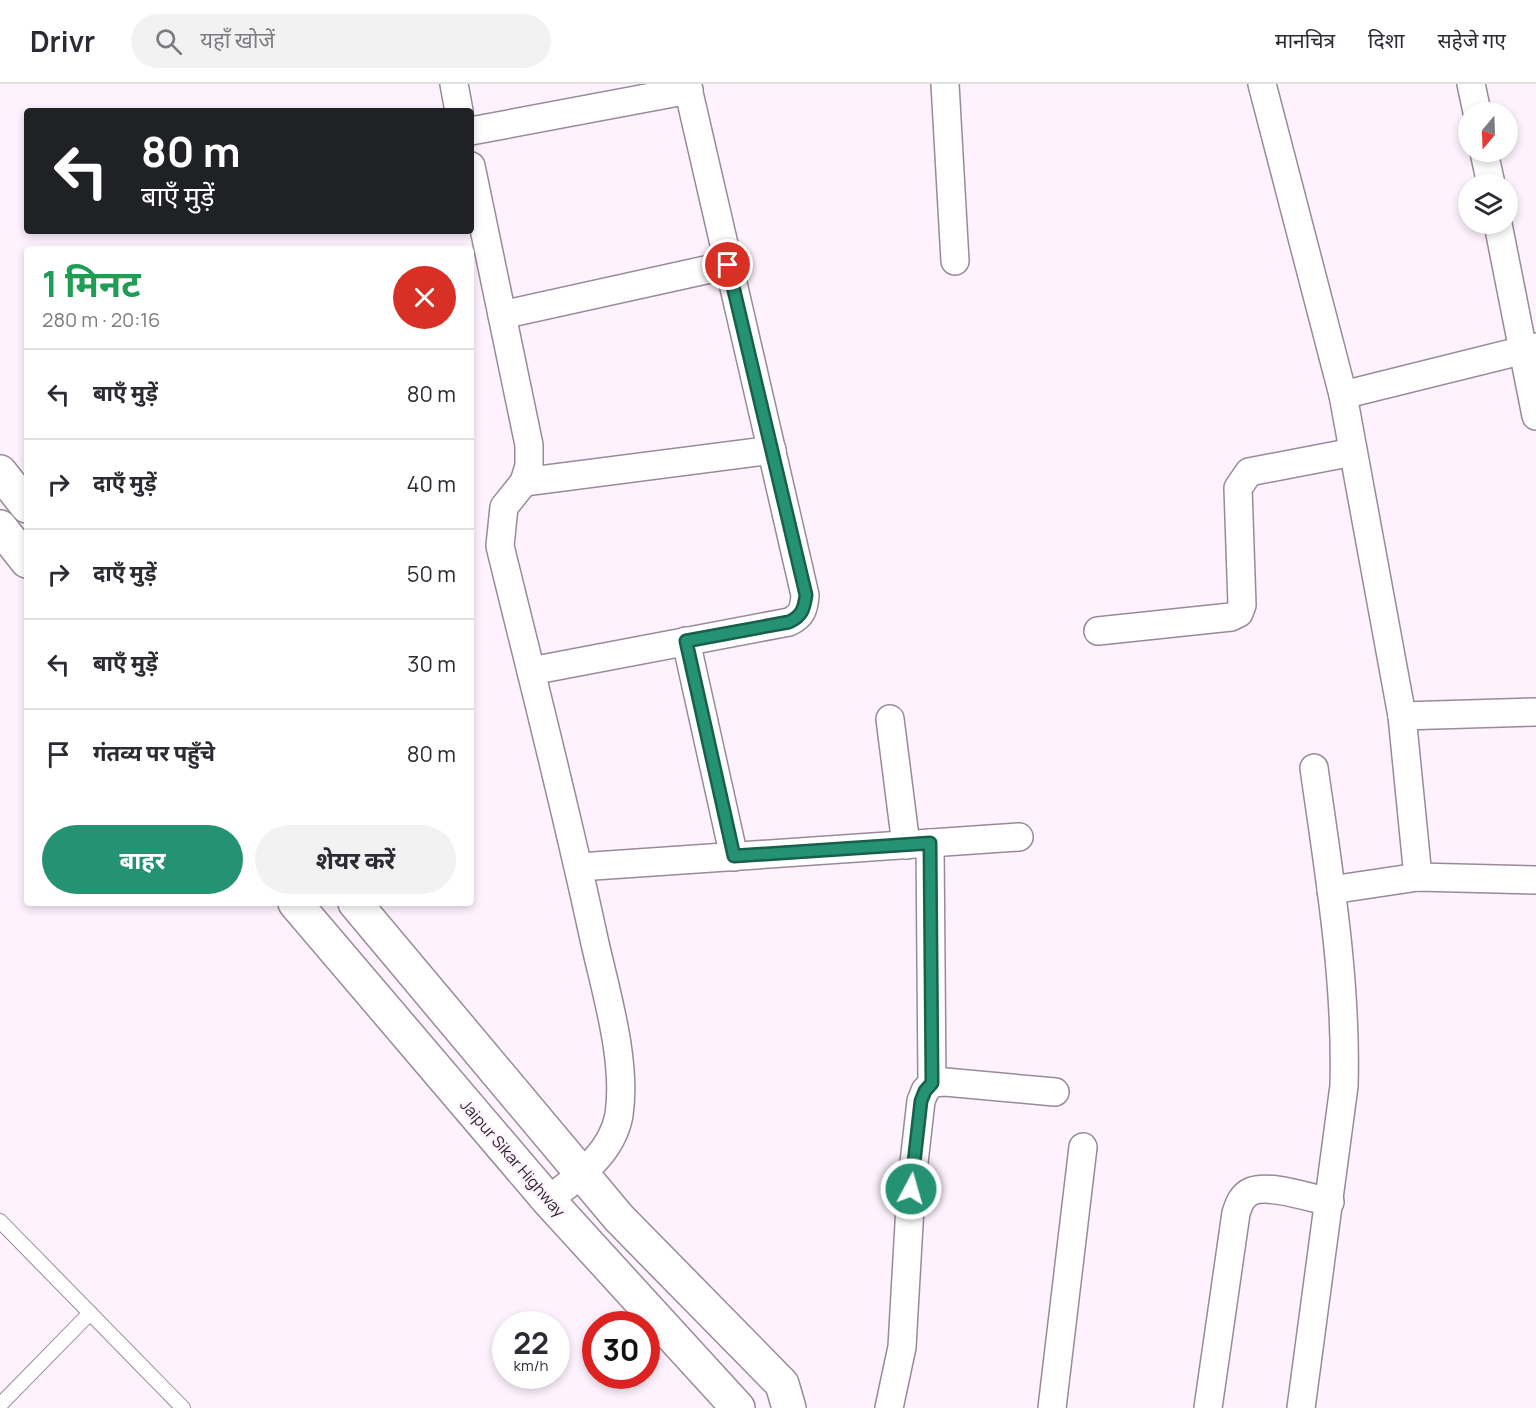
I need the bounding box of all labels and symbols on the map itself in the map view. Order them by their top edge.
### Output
north arrow [1458,102,1518,162]
pin [702,239,753,290]
street label: Jaipur Sikar Highway [456,1094,571,1222]
position arrow [879,1157,943,1221]
speed limit sign: 30 [582,1311,660,1389]

